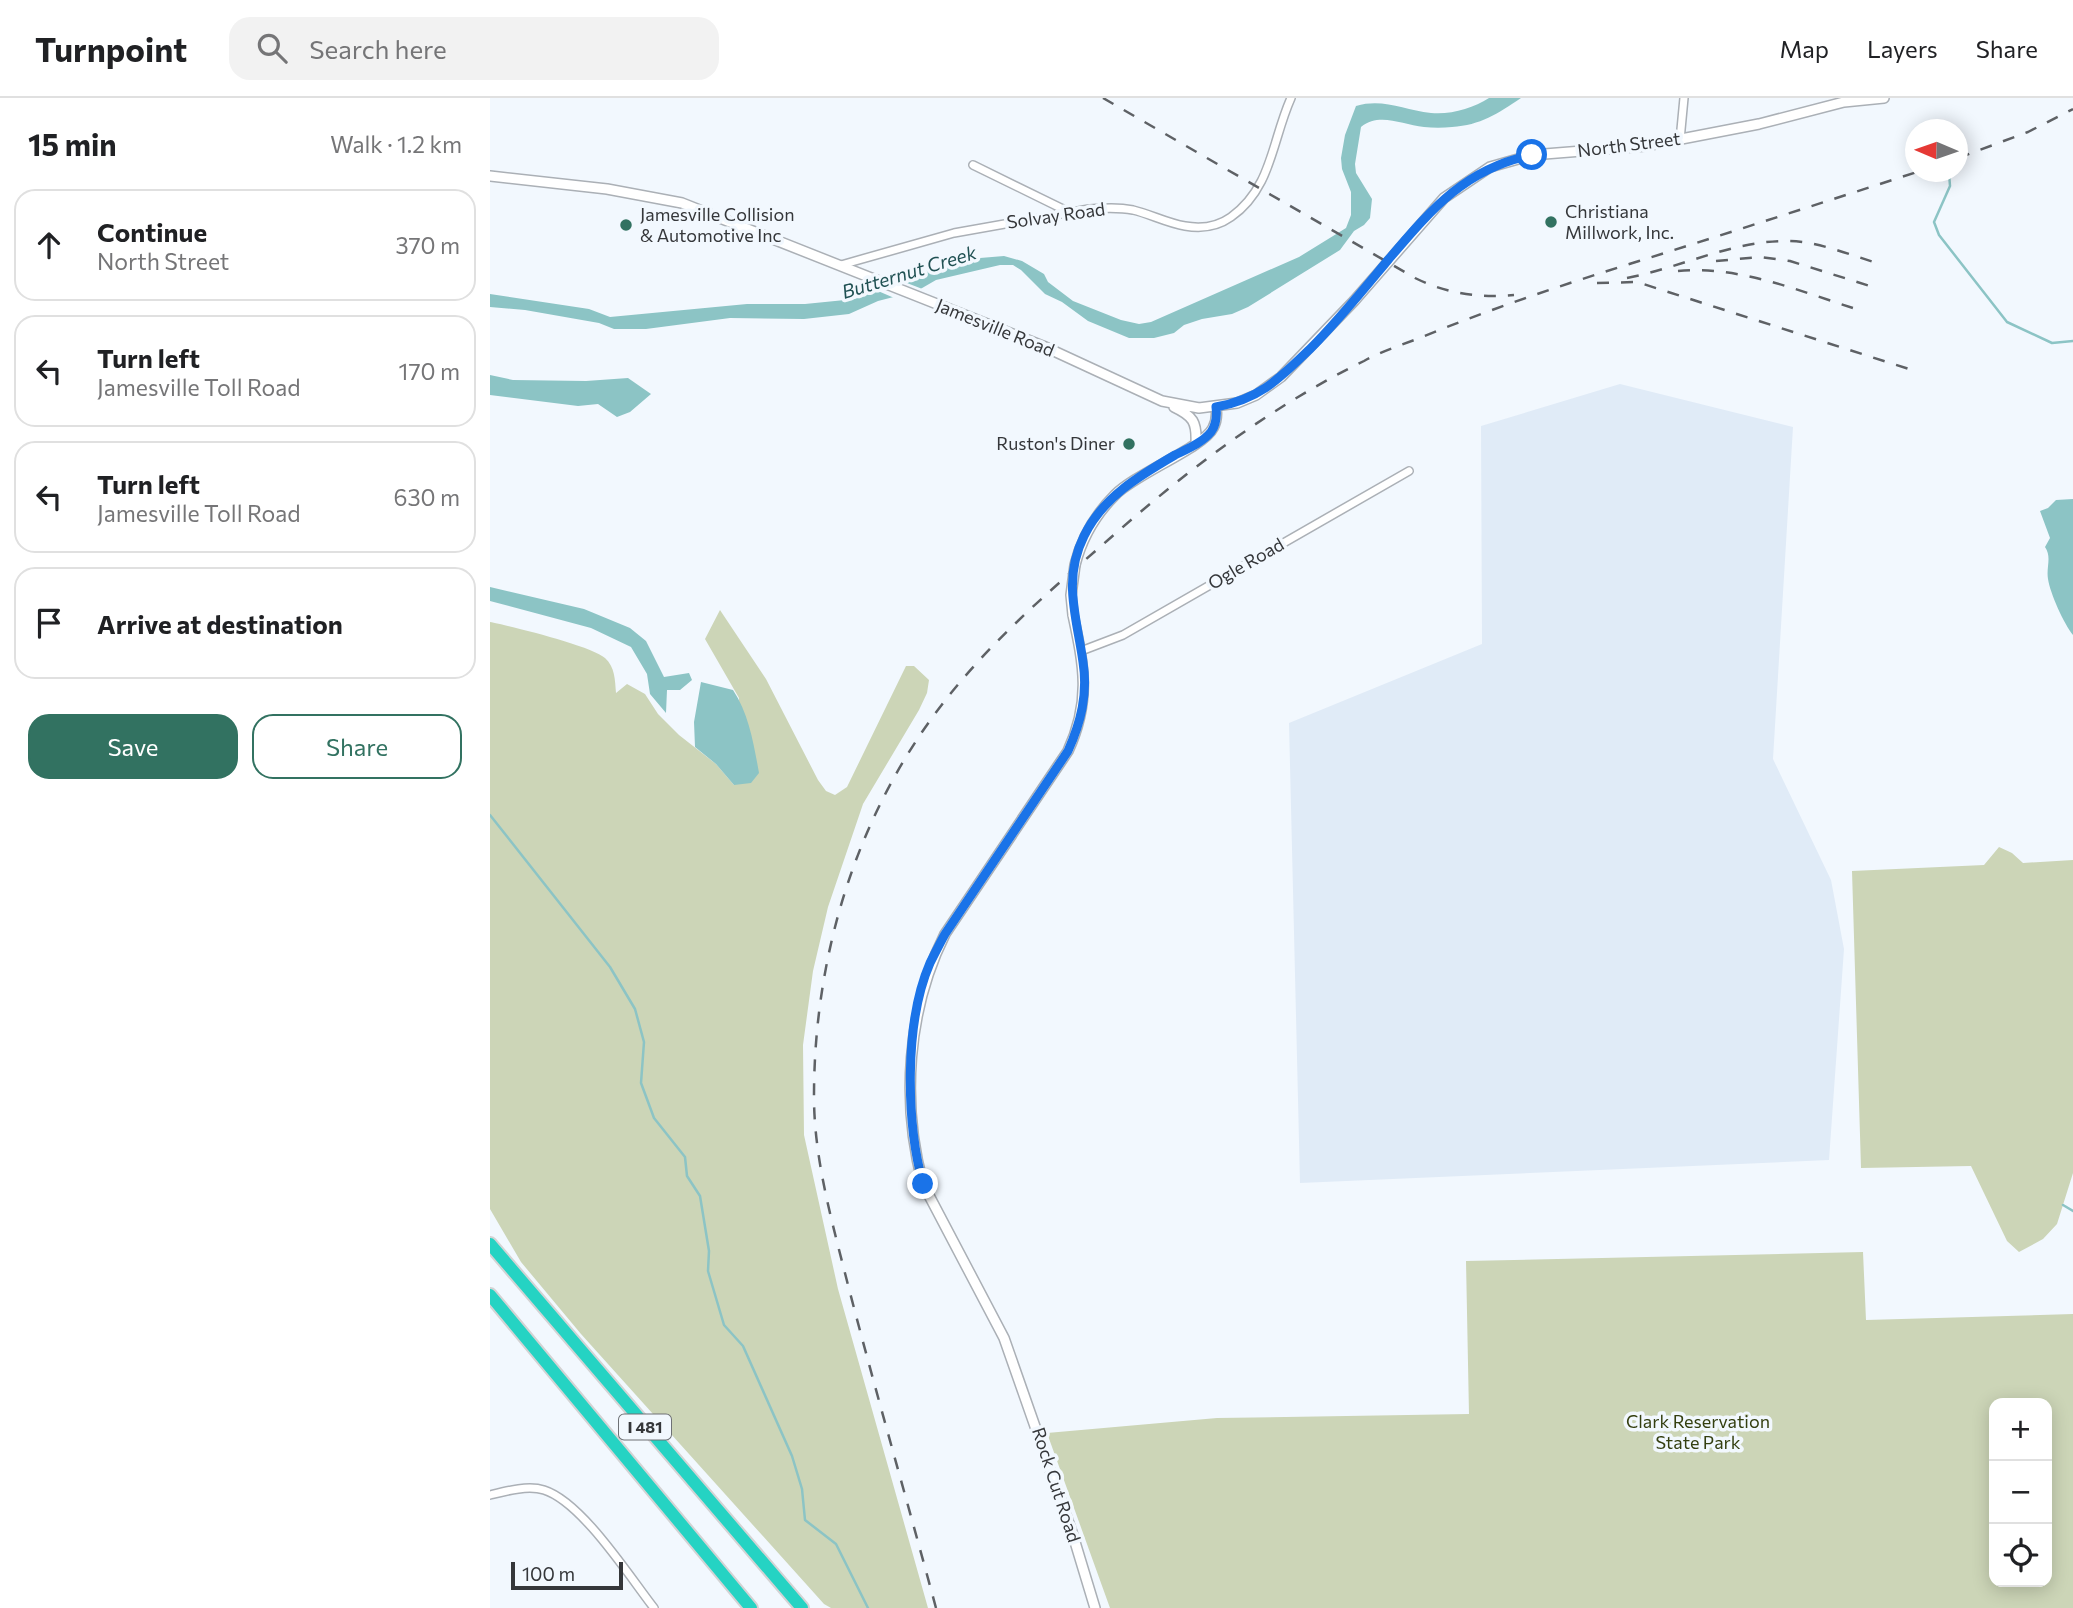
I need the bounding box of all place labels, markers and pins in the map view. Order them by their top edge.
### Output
place label: Christiana Millwork, Inc. [1565,200,1674,243]
place label: Jamesville Collision & Automotive Inc [640,203,795,246]
marker: Christiana Millwork, Inc. [1543,214,1559,230]
marker: Jamesville Collision & Automotive Inc [618,217,634,233]
place label: Ruston's Diner [996,432,1115,454]
marker: Ruston's Diner [1121,436,1137,452]

